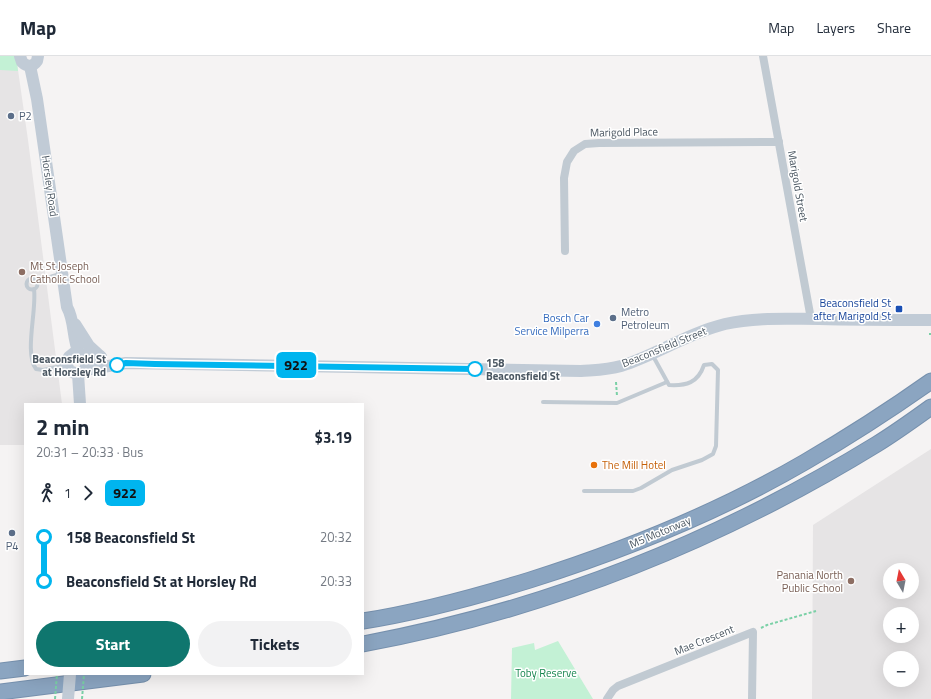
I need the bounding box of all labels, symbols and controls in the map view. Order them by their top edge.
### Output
text: Map [20,13,56,42]
text: Map [768,17,794,38]
text: Layers [816,17,855,38]
text: Share [877,17,911,38]
place label: P2 [19,108,32,124]
marker: P2 [6,111,16,121]
street label: Marigold Place [590,123,659,141]
street label: Marigold Street [784,149,812,223]
street label: Horsley Road [38,154,62,218]
place label: Mt St Joseph Catholic School [30,258,100,287]
marker: Mt St Joseph Catholic School [17,267,27,277]
place label: Beaconsfield St after Marigold St [813,295,891,324]
place label: Metro Petroleum [621,304,670,333]
marker: Beaconsfield St after Marigold St [894,304,904,314]
place label: Bosch Car Service Milperra [515,310,589,339]
marker: Metro Petroleum [608,313,618,323]
marker: Bosch Car Service Milperra [592,319,602,329]
street label: Beaconsfield Street [619,323,709,371]
place label: Beaconsfield St at Horsley Rd [32,351,106,380]
line badge: 922 [273,352,319,378]
text: 922 [284,354,308,375]
place label: 158 Beaconsfield St [486,355,560,384]
marker: Beaconsfield St at Horsley Rd [109,357,125,373]
marker: 158 Beaconsfield St [467,361,483,377]
text: 2 min [36,410,89,444]
text: $3.19 [315,426,352,449]
text: 20:31 – 20:33 · Bus [36,442,143,462]
place label: The Mill Hotel [602,457,666,473]
marker: The Mill Hotel [589,460,599,470]
icon: walk [36,482,58,504]
icon: forward [77,482,99,504]
text: 922 [113,482,137,503]
text: 1 [64,483,71,503]
street label: M5 Motorway [627,512,694,552]
text: 158 Beaconsfield St [66,526,195,549]
text: 20:32 [320,527,352,547]
marker: P4 [7,528,17,538]
place label: P4 [6,538,18,554]
north arrow [883,563,919,599]
map controls [883,563,919,687]
place label: Panania North Public School [777,567,843,596]
text: Beaconsfield St at Horsley Rd [66,570,257,593]
text: 20:33 [320,571,352,591]
marker: Panania North Public School [846,576,856,586]
button: + [883,607,919,643]
button: Start [36,621,190,667]
button: Tickets [198,621,352,667]
street label: Mae Crescent [672,621,736,659]
button: − [883,651,919,687]
park label: Toby Reserve [515,665,577,681]

